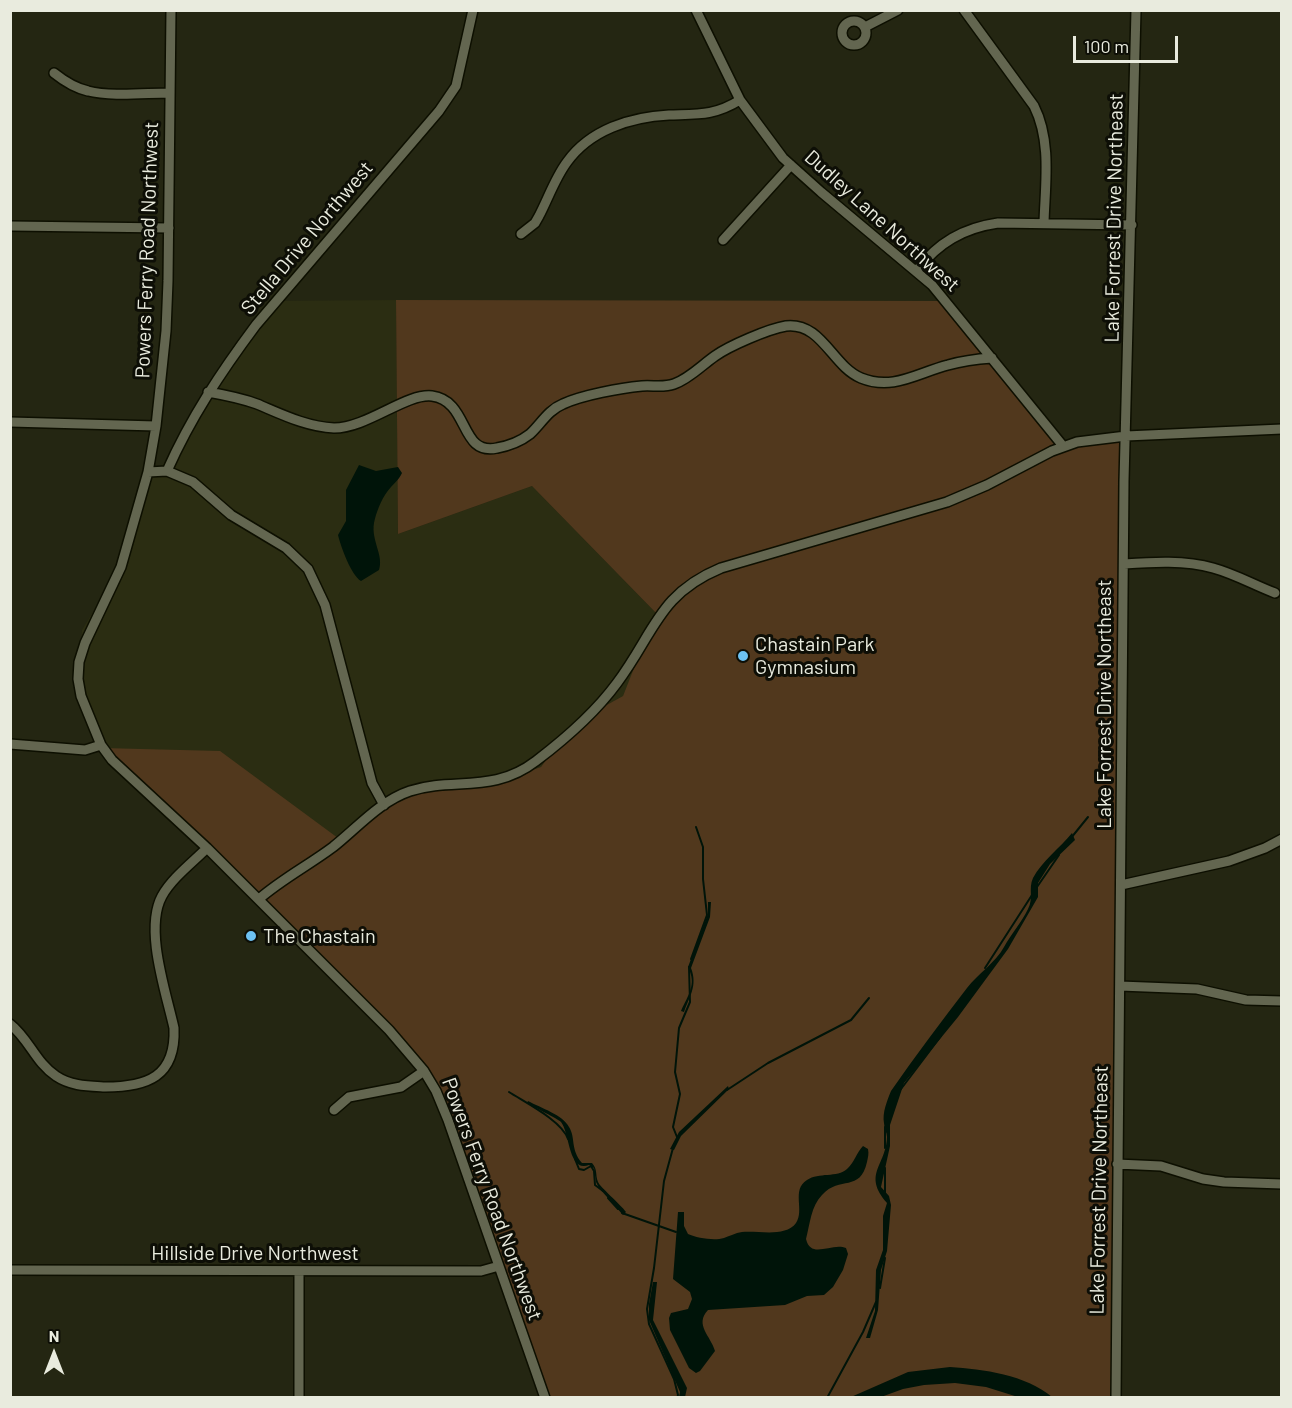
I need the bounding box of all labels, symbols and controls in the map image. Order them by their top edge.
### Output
scale bar [1076,24,1181,62]
text: 100 m [1084,35,1129,57]
street label: Lake Forrest Drive Northeast [1100,93,1128,343]
street label: Powers Ferry Road Northwest [131,121,163,379]
street label: Dudley Lane Northwest [800,145,964,297]
street label: Stella Drive Northwest [236,157,378,319]
street label: Lake Forrest Drive Northeast [1092,579,1116,829]
place label: Chastain Park Gymnasium [755,632,874,679]
marker: Chastain Park Gymnasium [736,649,750,663]
place label: The Chastain [263,924,376,948]
marker: The Chastain [244,929,258,943]
street label: Lake Forrest Drive Northeast [1085,1065,1113,1315]
street label: Powers Ferry Road Northwest [437,1074,547,1324]
street label: Hillside Drive Northwest [151,1241,359,1265]
north arrow [24,1324,84,1384]
text: N [49,1326,59,1345]

